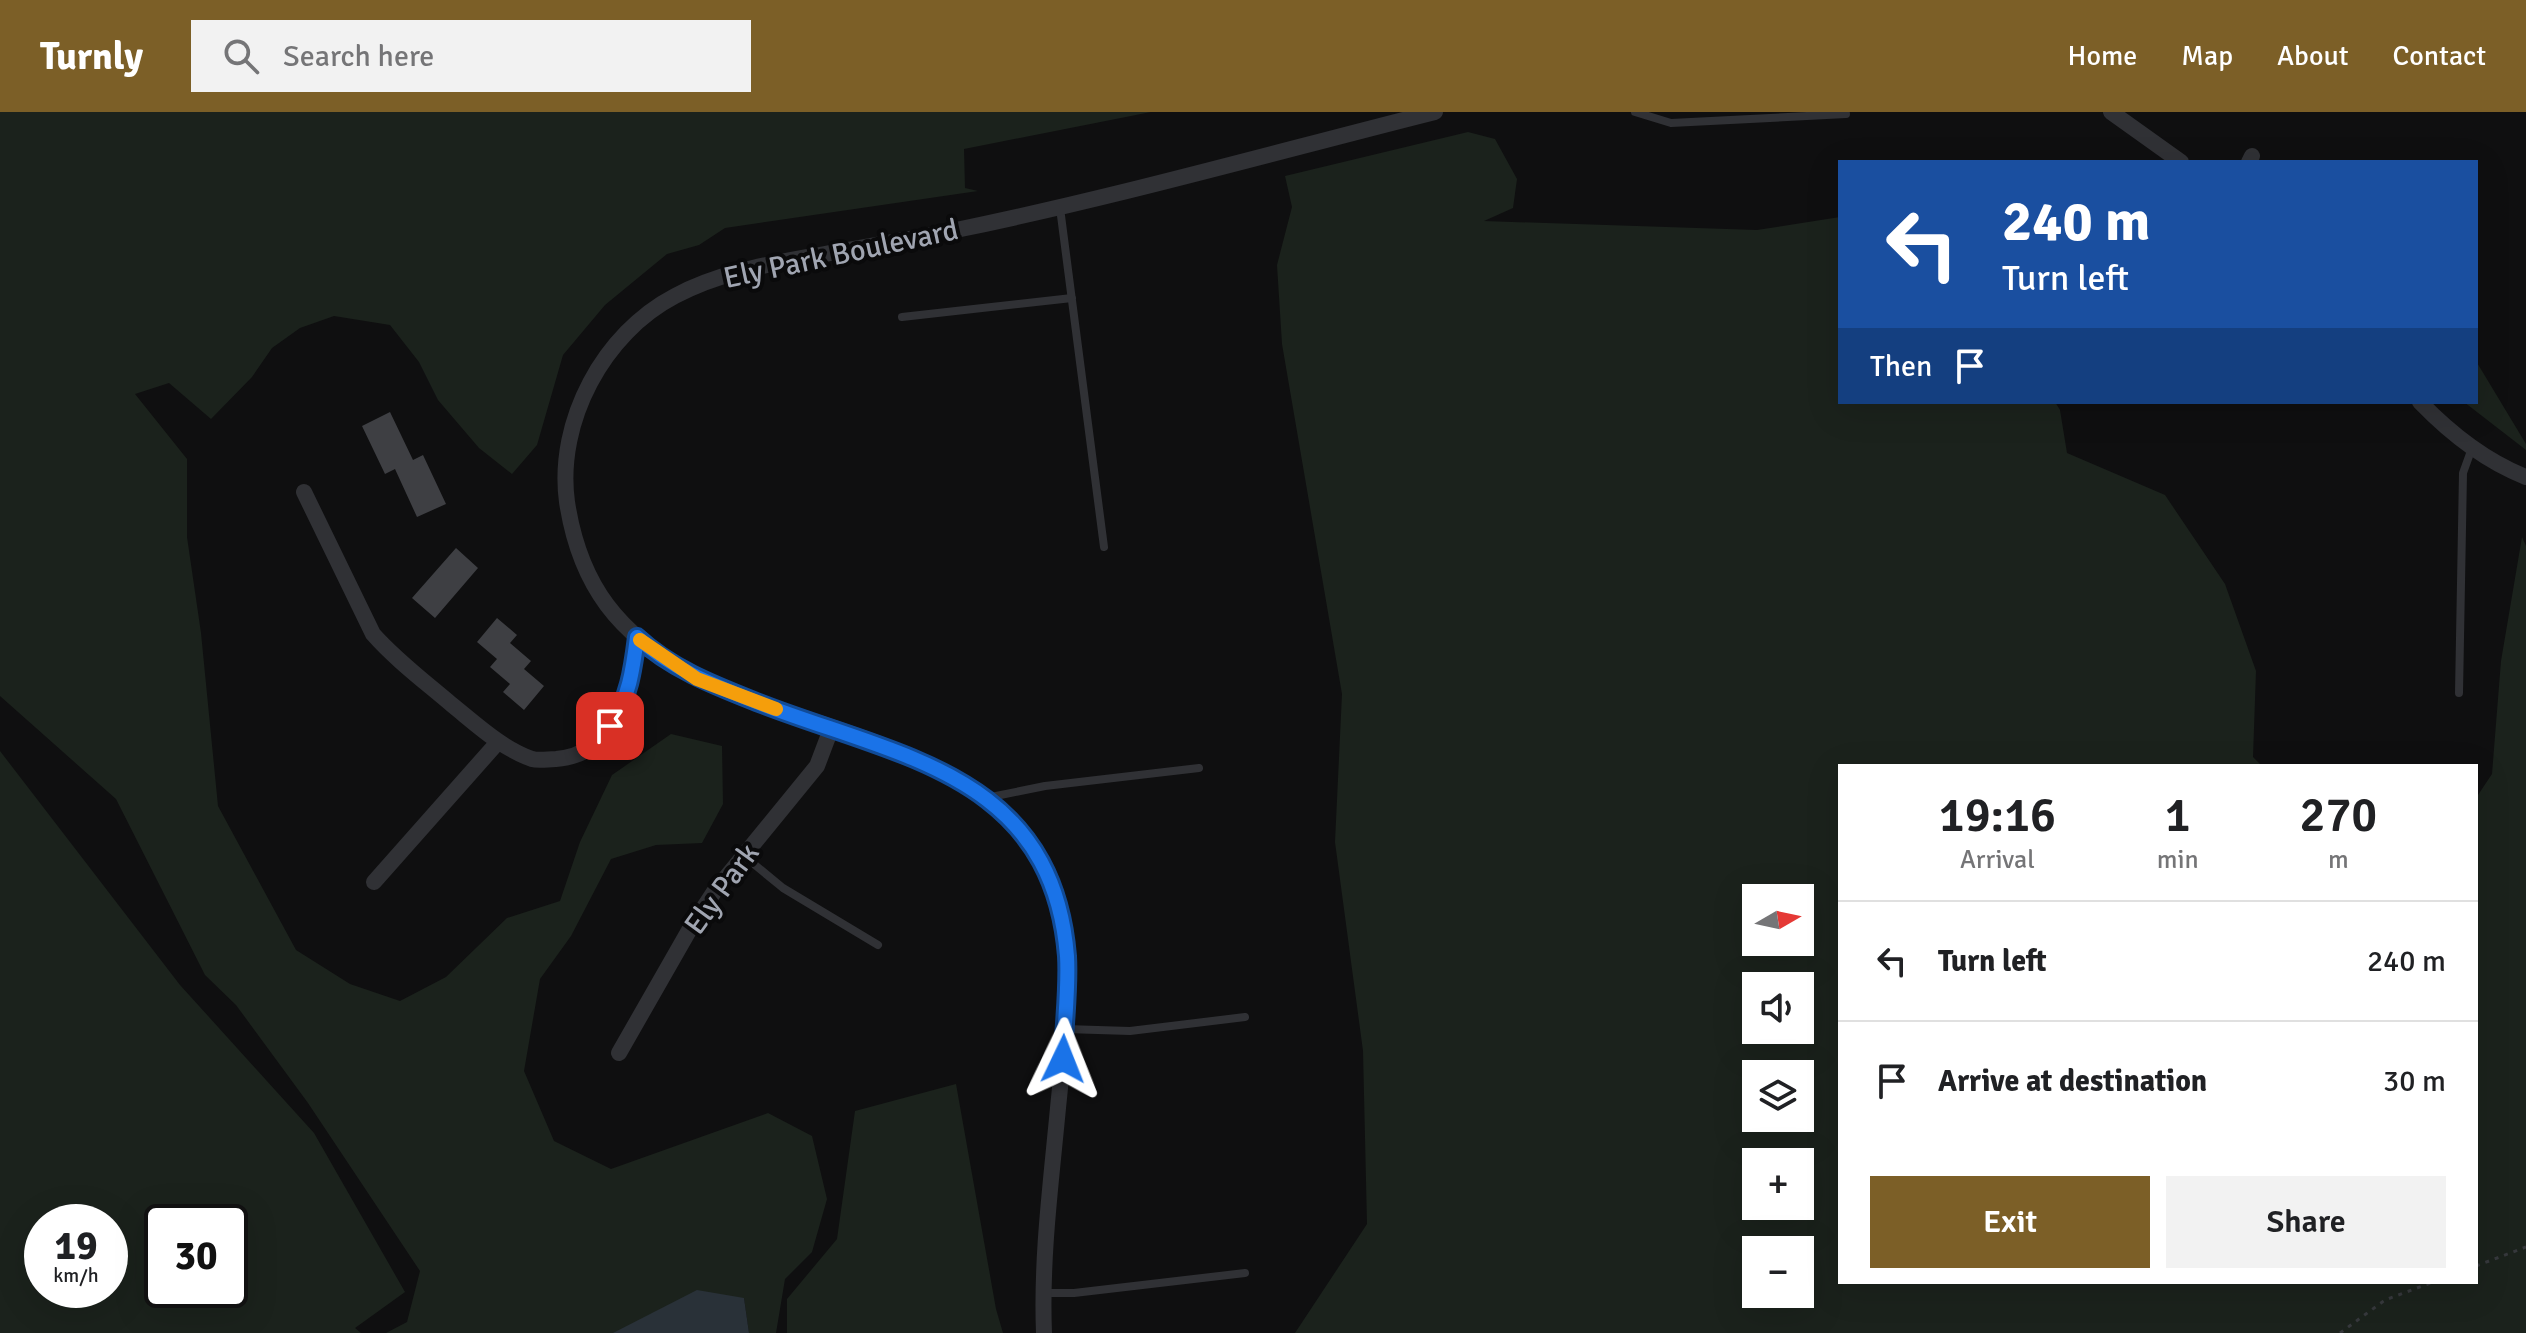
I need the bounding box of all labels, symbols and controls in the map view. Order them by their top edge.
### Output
search box [191,20,751,92]
text: Turnly [40,33,143,80]
icon: search [219,34,263,78]
text: Search here [283,38,434,75]
text: Home [2068,39,2137,73]
text: Map [2181,39,2233,73]
text: About [2277,39,2349,73]
text: Contact [2393,39,2486,73]
text: 240 m [2002,187,2150,256]
icon: left [1870,192,1974,296]
street label: Ely Park Boulevard [720,211,962,297]
text: Turn left [2002,256,2129,301]
icon: arrive [1948,344,1992,388]
text: Then [1870,348,1932,385]
pin [576,692,644,760]
icon: arrive [588,704,632,748]
text: 19:16 [1939,786,2056,845]
text: 1 [2165,786,2191,845]
text: 270 [2299,786,2377,845]
street label: Ely Park [677,836,767,942]
text: Arrival [1960,844,2035,876]
text: min [2157,844,2199,876]
text: m [2328,844,2349,876]
north arrow [1742,884,1814,956]
map controls [1742,884,1814,1308]
icon: left [1870,939,1914,983]
text: Turn left [1938,943,2047,980]
text: 240 m [2367,943,2446,980]
button: sound [1742,972,1814,1044]
position arrow [1021,1017,1105,1101]
icon: arrive [1870,1059,1914,1103]
button: layers [1742,1060,1814,1132]
text: Arrive at destination [1938,1063,2207,1100]
text: 30 m [2383,1063,2446,1100]
button: + [1742,1148,1814,1220]
button: Exit [1870,1176,2150,1268]
button: Share [2166,1176,2446,1268]
speed limit sign: 30 [144,1204,248,1308]
text: 19 [54,1221,98,1271]
button: − [1742,1236,1814,1308]
text: km/h [53,1263,99,1288]

